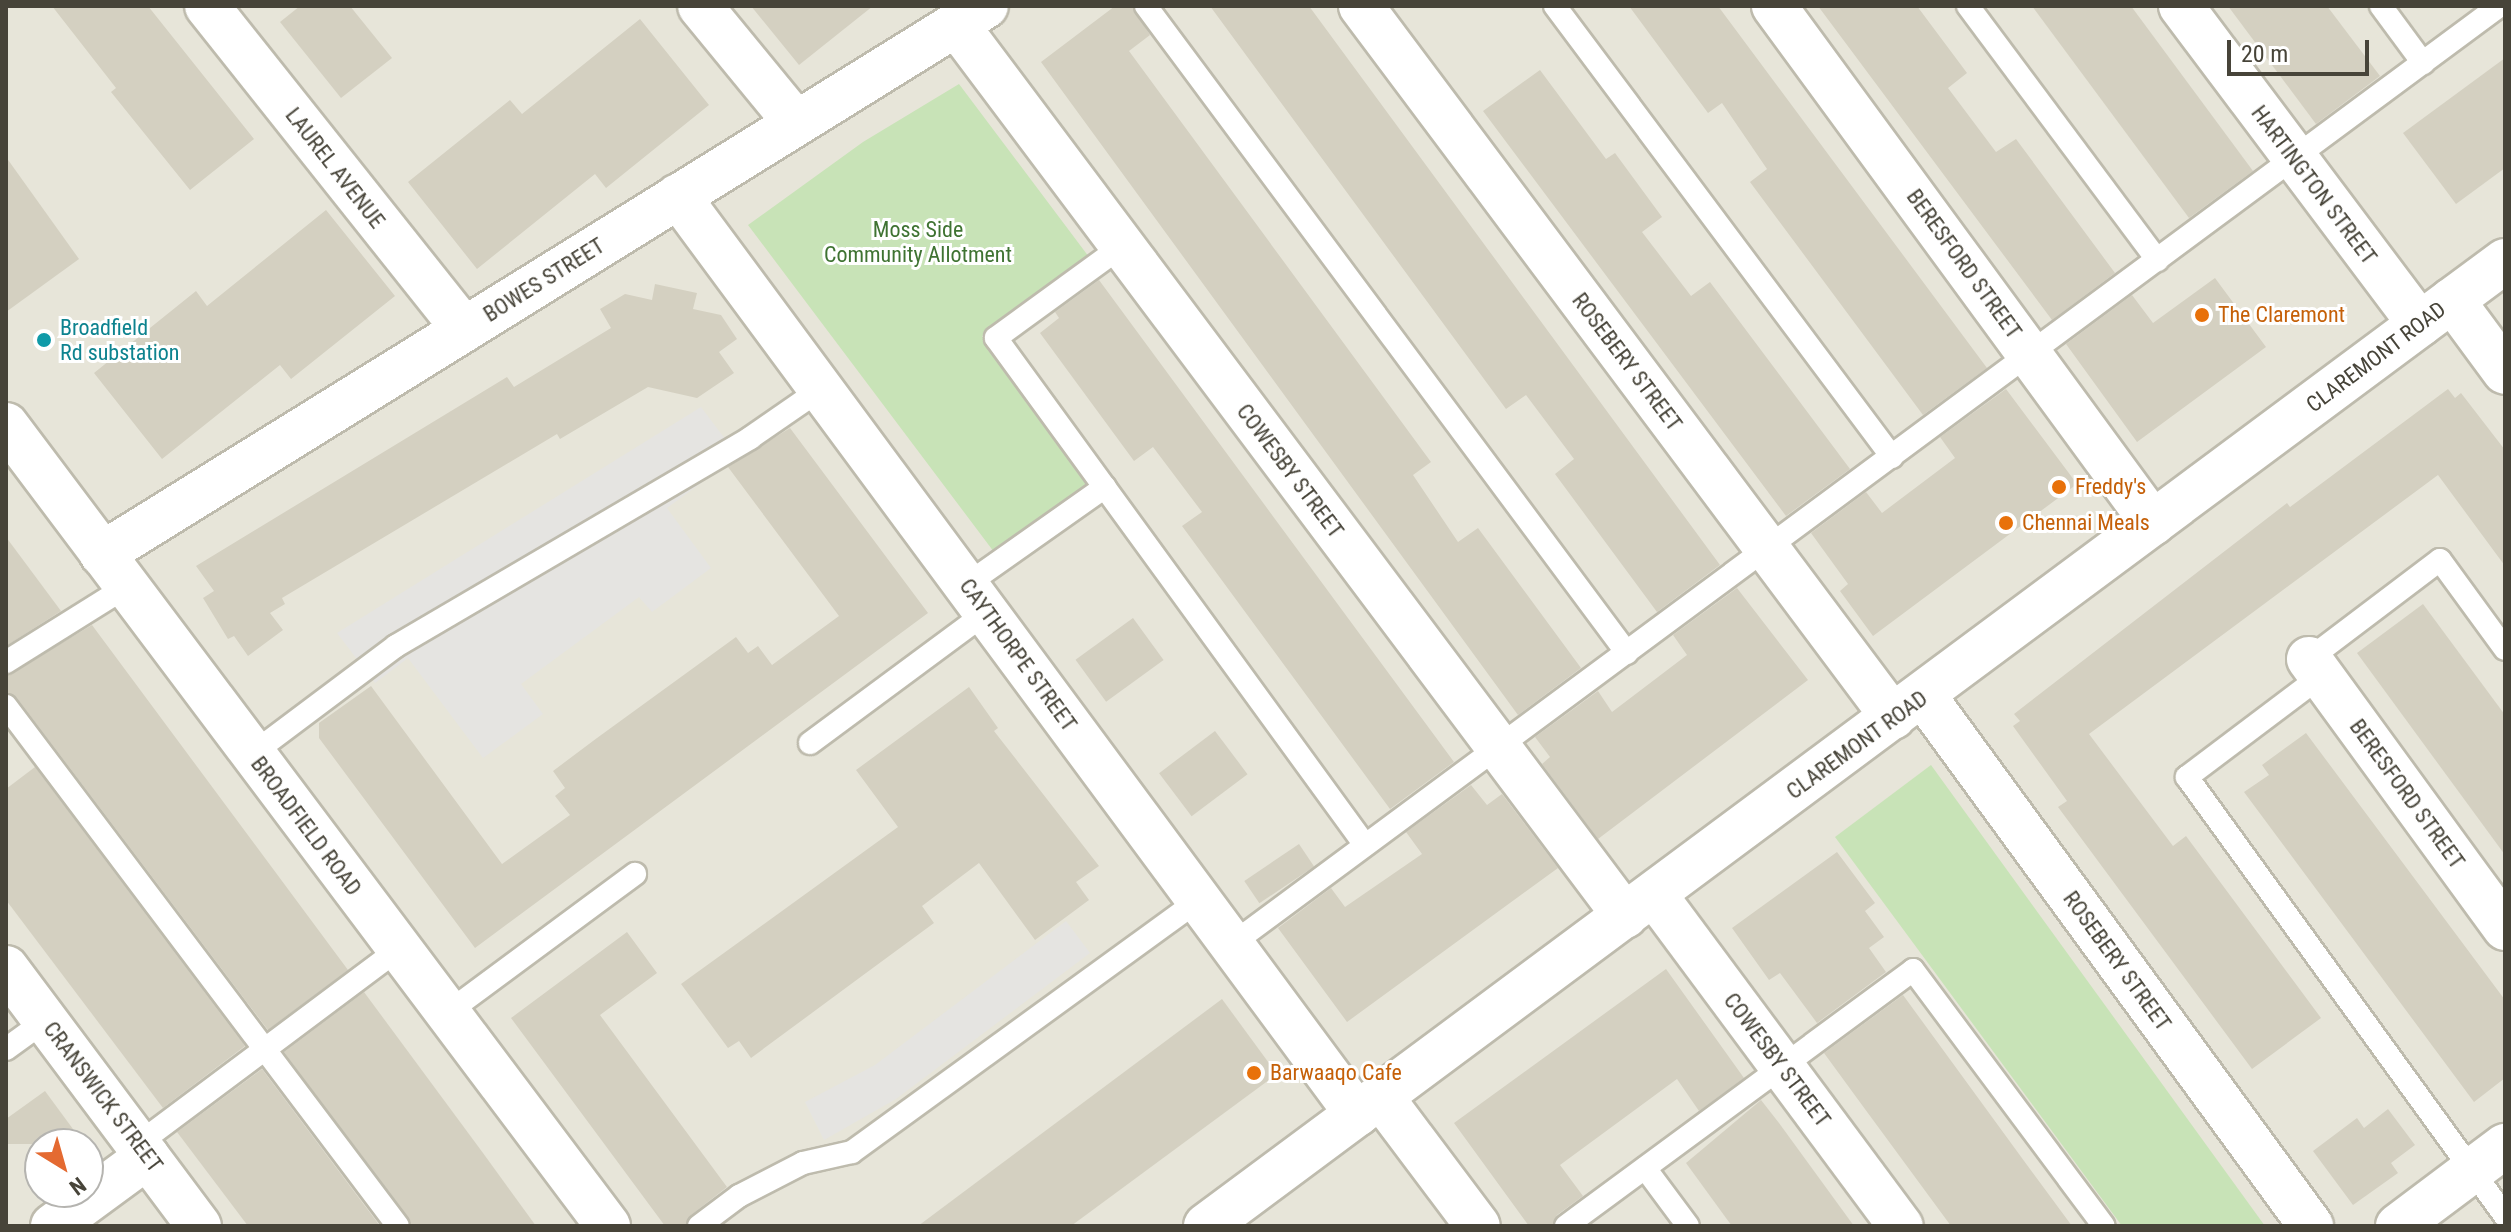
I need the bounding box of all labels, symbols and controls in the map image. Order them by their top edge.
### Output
scale bar [2231,24,2373,74]
text: 20 m [2241,40,2288,68]
street label: HARTINGTON STREET [2246,100,2382,270]
street label: LAUREL AVENUE [280,103,390,233]
street label: BERESFORD STREET [1901,184,2027,344]
park label: Moss Side Community Allotment [824,216,1012,268]
street label: BOWES STREET [479,232,609,328]
street label: ROSEBERY STREET [1567,288,1687,436]
street label: CLAREMONT ROAD [2301,296,2451,418]
place label: The Claremont [2218,302,2345,328]
marker: The Claremont [2193,306,2211,324]
place label: Broadfield Rd substation [60,314,179,366]
marker: Broadfield Rd substation [35,331,53,349]
street label: COWESBY STREET [1231,399,1349,543]
place label: Freddy's [2075,474,2146,500]
marker: Freddy's [2050,478,2068,496]
place label: Chennai Meals [2022,510,2150,536]
marker: Chennai Meals [1997,514,2015,532]
street label: CAYTHORPE STREET [954,574,1082,736]
street label: CLAREMONT ROAD [1781,685,1933,805]
street label: BERESFORD STREET [2344,714,2470,874]
street label: BROADFIELD ROAD [245,751,367,901]
street label: ROSEBERY STREET [2058,886,2176,1036]
street label: COWESBY STREET [1718,988,1836,1132]
street label: CRANSWICK STREET [38,1016,168,1178]
place label: Barwaaqo Cafe [1270,1060,1402,1086]
marker: Barwaaqo Cafe [1245,1064,1263,1082]
north arrow [24,1128,104,1208]
text: N [65,1172,90,1200]

